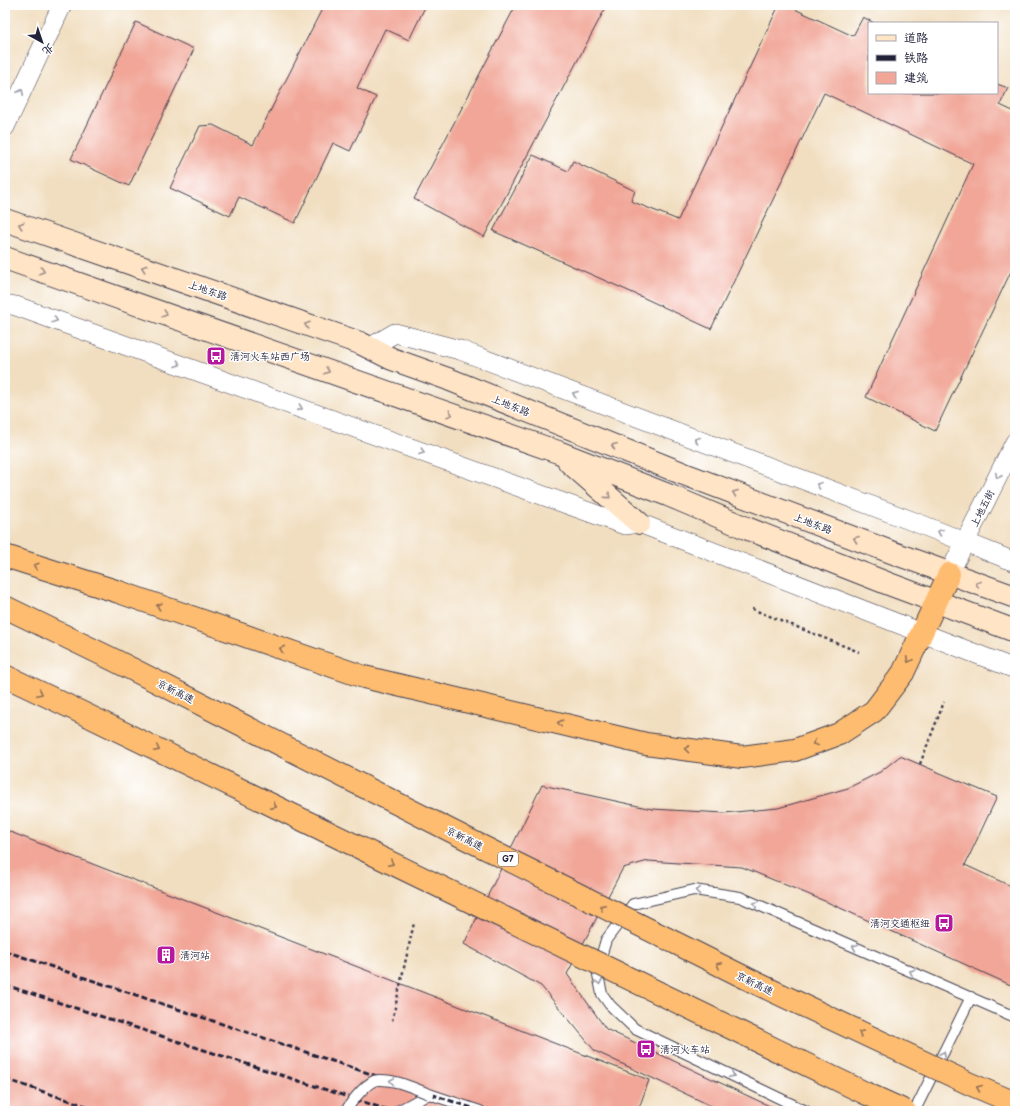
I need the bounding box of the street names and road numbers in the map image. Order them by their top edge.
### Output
street label: 上地东路 [187,279,229,303]
street label: 上地东路 [490,393,531,419]
street label: 上地五街 [968,488,997,529]
street label: 上地东路 [792,511,833,537]
street label: 京新高速 [155,677,196,706]
street label: 京新高速 [444,824,485,853]
road number: G7 [498,852,518,866]
street label: 京新高速 [734,970,775,998]

